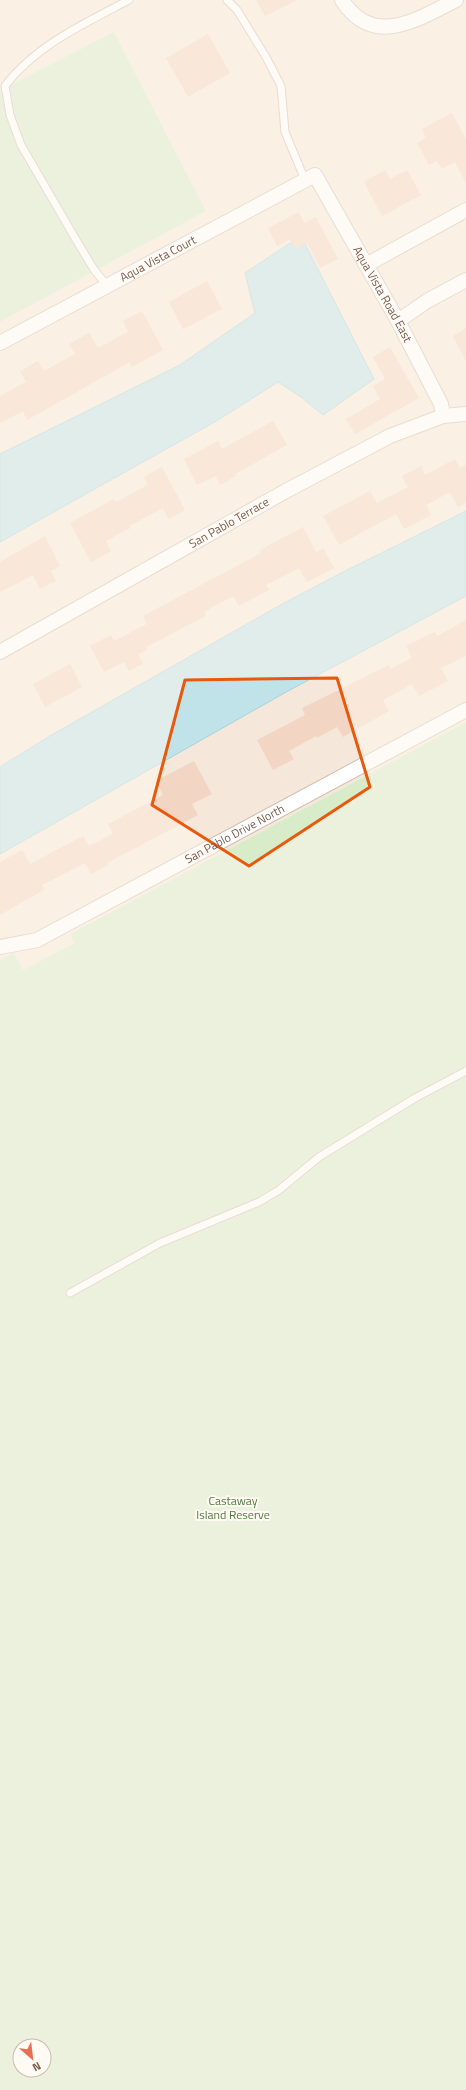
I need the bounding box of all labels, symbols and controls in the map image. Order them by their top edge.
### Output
street label: Aqua Vista Court [116,230,200,286]
street label: Aqua Vista Road East [348,242,418,346]
street label: San Pablo Terrace [185,492,273,553]
street label: San Pablo Drive North [181,799,288,868]
park label: Castaway Island Reserve [196,1491,270,1524]
north arrow [12,2038,52,2078]
text: N [30,2058,44,2076]

